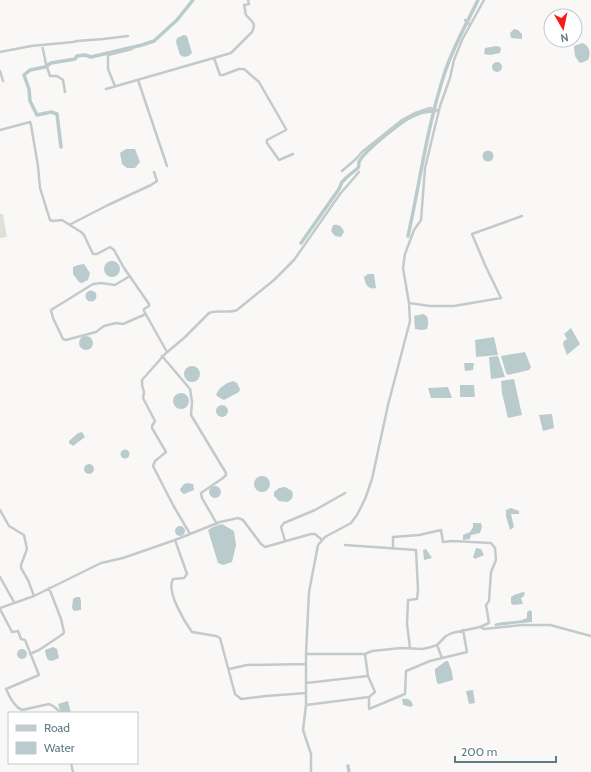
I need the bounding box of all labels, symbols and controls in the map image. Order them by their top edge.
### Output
north arrow [543,8,583,48]
text: N [560,30,570,45]
legend [8,712,138,764]
text: Road [44,720,70,735]
scale bar [455,738,556,764]
text: Water [44,740,75,755]
text: 200 m [461,744,497,759]

